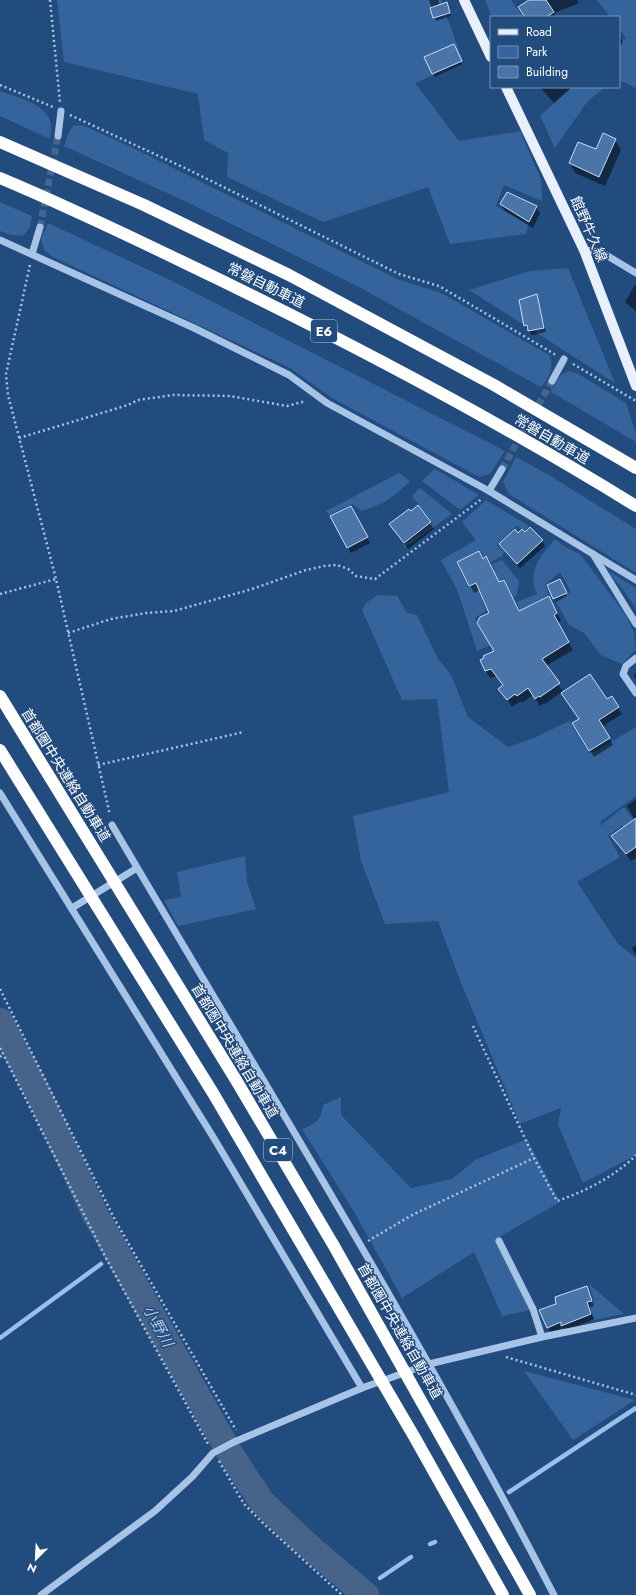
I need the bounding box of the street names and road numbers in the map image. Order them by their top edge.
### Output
street label: 館野牛久線 [566,193,612,265]
street label: 常磐自動車道 [224,258,308,312]
road number: E6 [311,320,337,342]
street label: 常磐自動車道 [511,409,593,469]
street label: 首都圏中央連絡自動車道 [17,704,115,846]
street label: 首都圏中央連絡自動車道 [187,980,283,1122]
road number: C4 [264,1139,292,1161]
street label: 首都圏中央連絡自動車道 [353,1259,447,1403]

